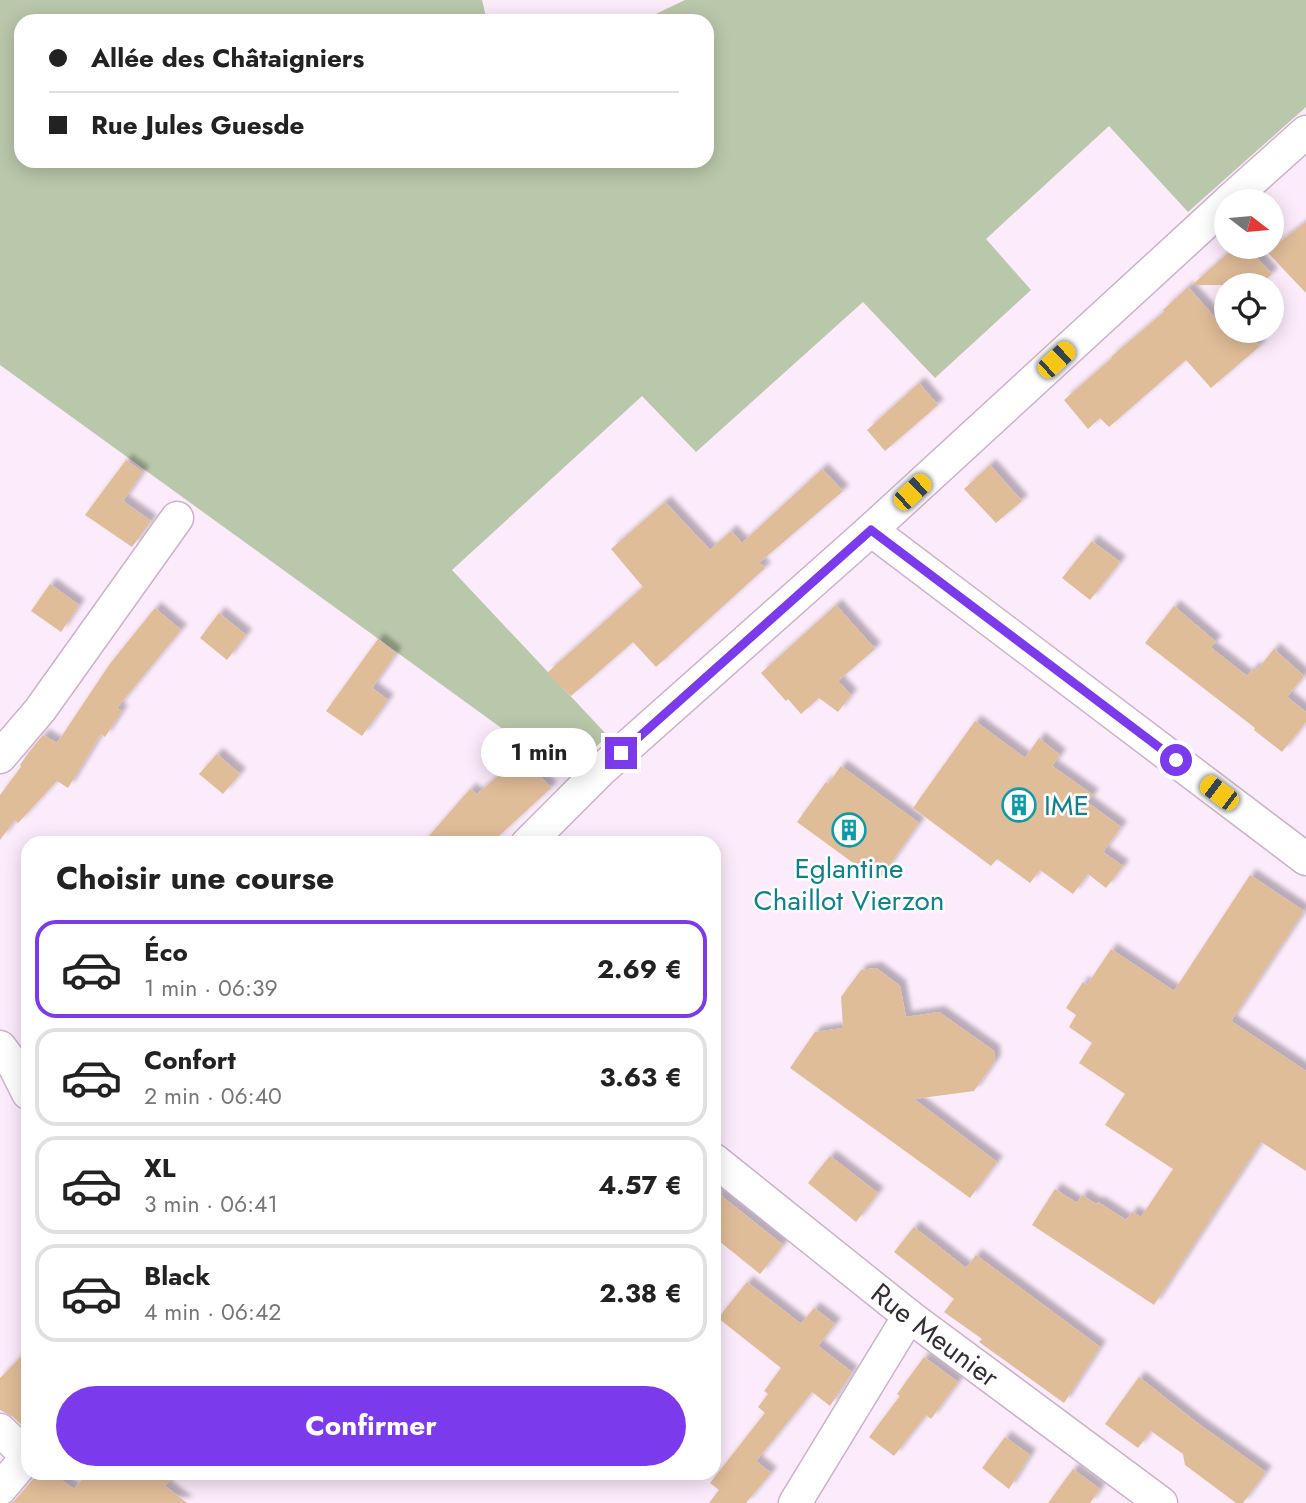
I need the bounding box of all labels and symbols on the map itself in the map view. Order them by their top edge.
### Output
north arrow [1214,189,1284,259]
car [1034,338,1079,382]
car [890,470,935,514]
callout: 1 min [481,728,596,778]
route end [605,737,637,769]
route start [1160,744,1192,776]
car [1196,772,1243,814]
place label: IME [1044,785,1089,826]
building icon: IME [1000,786,1038,824]
building icon: Eglantine Chaillot Vierzon [830,811,868,849]
place label: Eglantine Chaillot Vierzon [754,848,945,921]
street label: Rue Meunier [862,1273,1008,1397]

